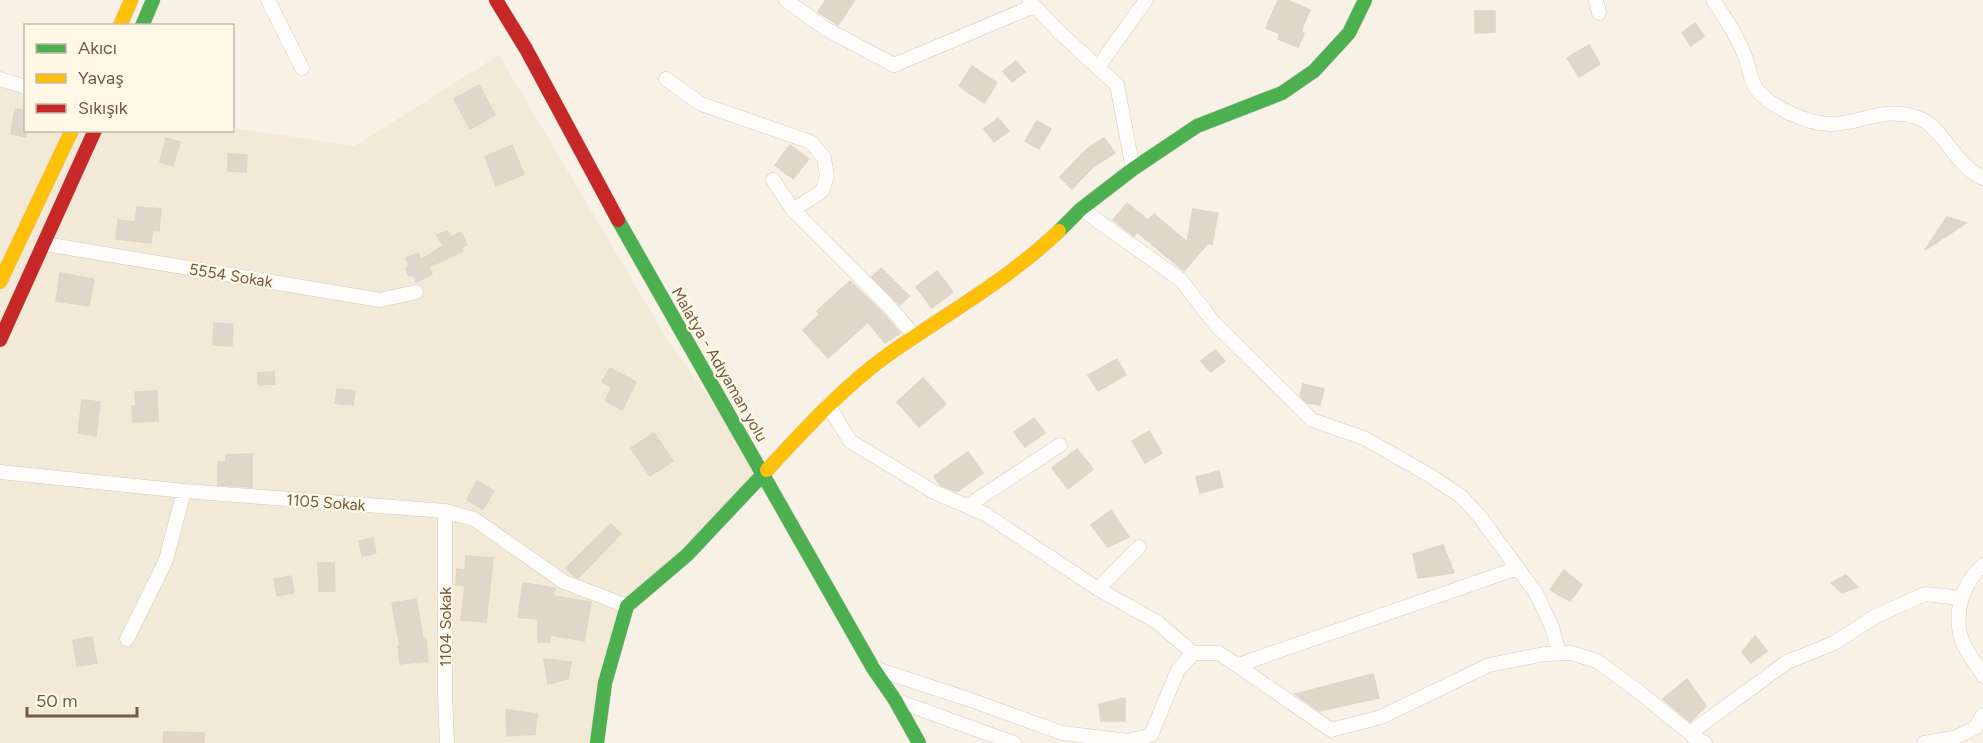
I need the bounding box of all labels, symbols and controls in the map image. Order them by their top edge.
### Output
legend [24,24,234,132]
text: Akıcı [78,37,117,59]
text: Yavaş [78,67,124,89]
text: Sıkışık [78,97,128,119]
street label: 5554 Sokak [188,260,274,291]
street label: Malatya - Adıyaman yolu [668,284,772,445]
street label: 1105 Sokak [286,490,366,515]
street label: 1104 Sokak [436,587,455,667]
scale bar [27,680,136,718]
text: 50 m [36,690,78,712]

